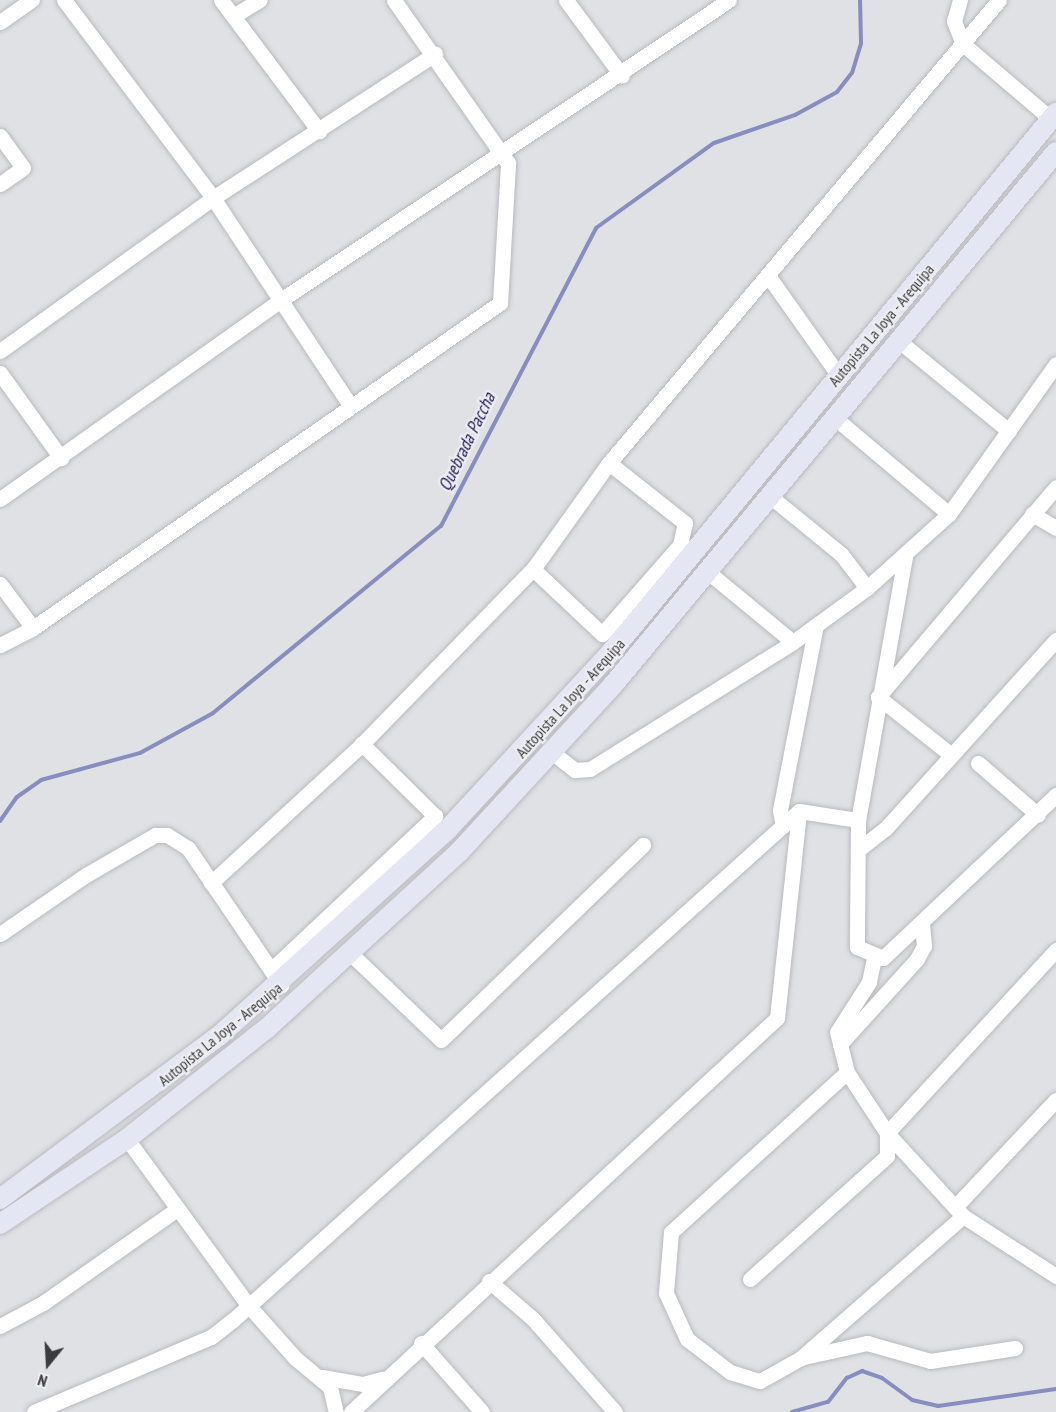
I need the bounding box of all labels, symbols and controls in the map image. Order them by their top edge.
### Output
street label: Autopista La Joya - Arequipa [824,259,938,391]
water label: Quebrada Paccha [434,389,500,495]
street label: Autopista La Joya - Arequipa [511,634,629,762]
street label: Autopista La Joya - Arequipa [154,978,286,1090]
north arrow [18,1334,78,1394]
text: N [35,1370,50,1392]

